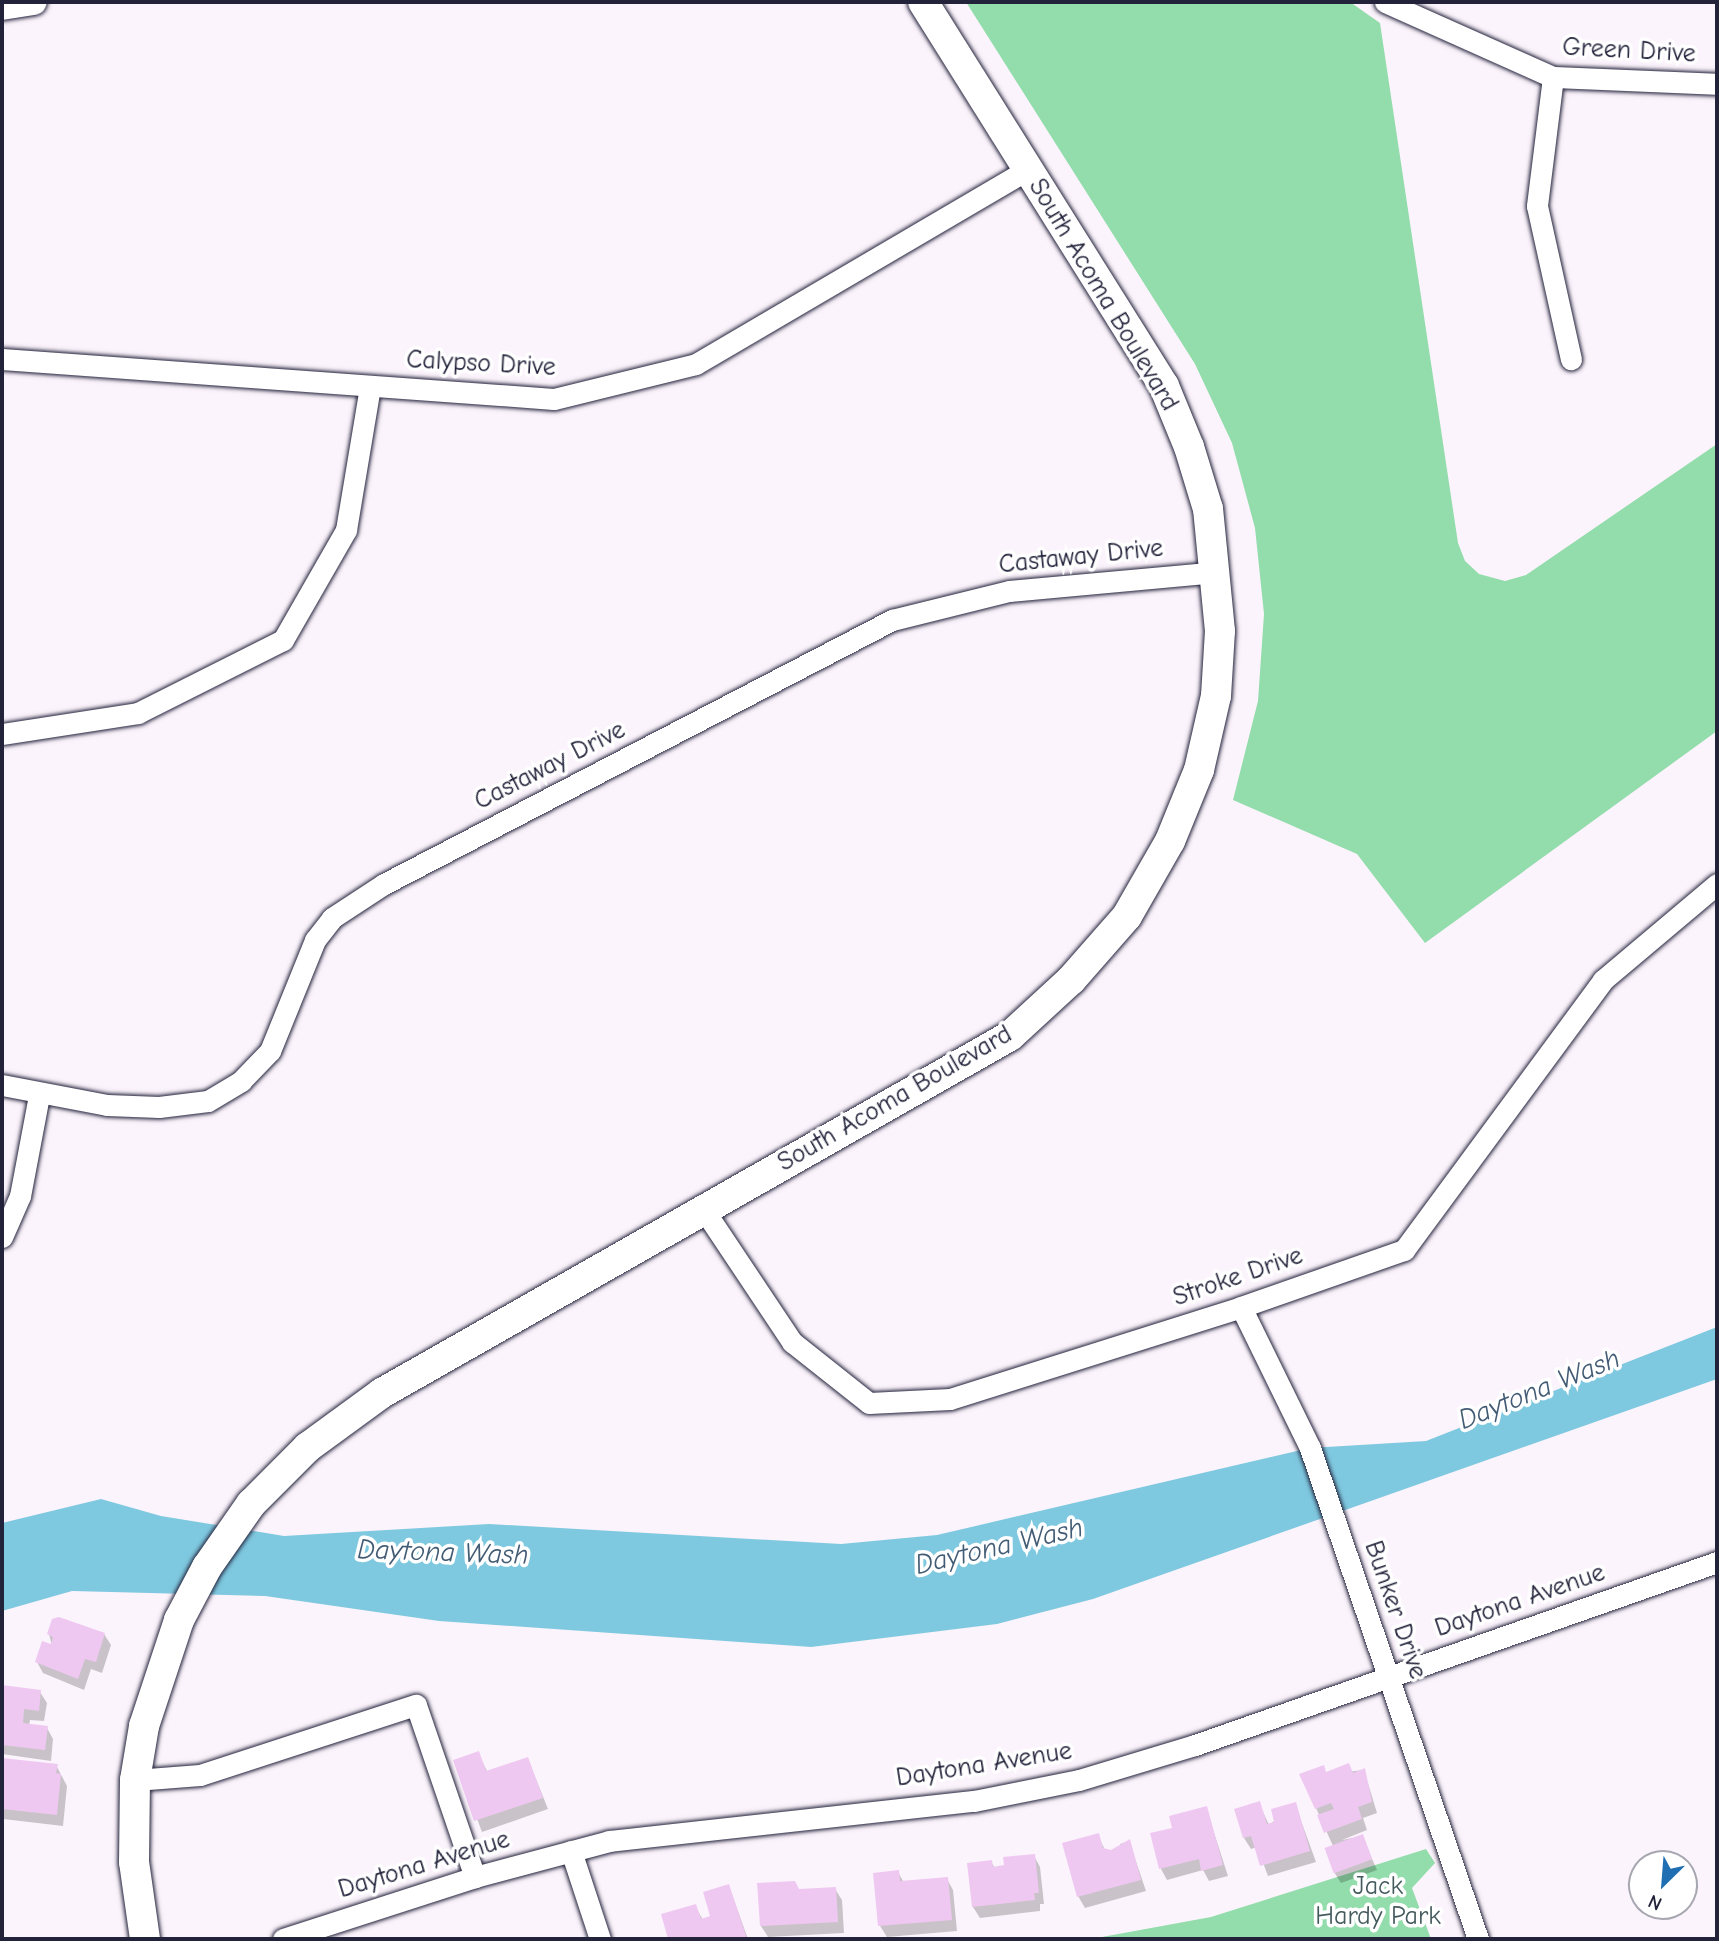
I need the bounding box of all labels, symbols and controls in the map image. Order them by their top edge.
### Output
street label: Green Drive [1562,32,1696,70]
street label: South Acoma Boulevard [1021,173,1185,417]
street label: Calypso Drive [406,345,556,383]
street label: Castaway Drive [997,533,1165,581]
street label: Castaway Drive [469,715,631,817]
street label: South Acoma Boulevard [772,1019,1018,1179]
street label: Stroke Drive [1169,1240,1307,1314]
water label: Daytona Wash [1453,1341,1625,1437]
water label: Daytona Wash [912,1510,1086,1582]
water label: Daytona Wash [357,1532,529,1572]
street label: Bunker Drive [1357,1537,1433,1683]
street label: Daytona Avenue [1431,1557,1609,1645]
street label: Daytona Avenue [894,1736,1074,1794]
street label: Daytona Avenue [335,1824,513,1906]
north arrow [1628,1850,1698,1920]
park label: Jack Hardy Park [1315,1871,1441,1932]
text: N [1645,1890,1665,1915]

